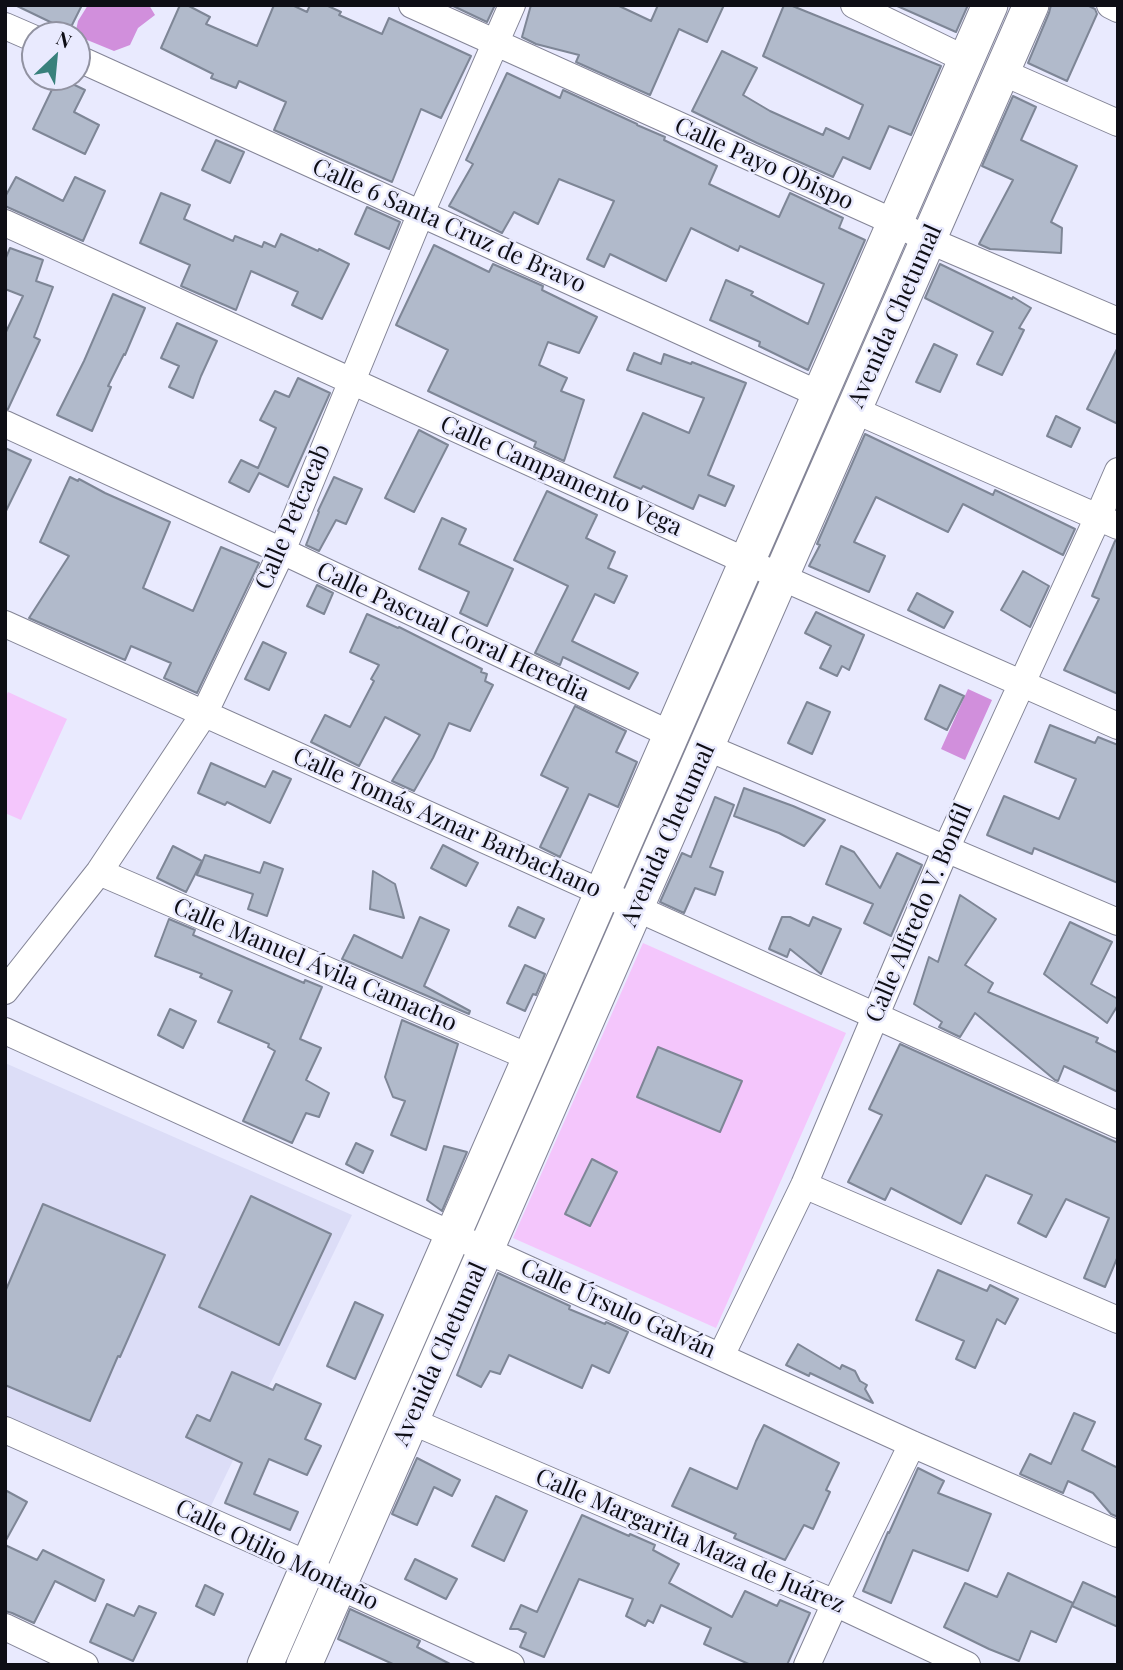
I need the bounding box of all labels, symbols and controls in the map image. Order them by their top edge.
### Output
north arrow [21,21,91,91]
text: N [52,24,76,54]
street label: Calle Payo Obispo [670,112,858,216]
street label: Calle 6 Santa Cruz de Bravo [308,152,590,300]
street label: Avenida Chetumal [842,220,948,412]
street label: Calle Campamento Vega [436,410,686,542]
street label: Calle Petcacab [249,440,337,594]
street label: Calle Pascual Coral Heredia [312,556,594,708]
street label: Avenida Chetumal [615,739,721,931]
street label: Calle Tomás Aznar Barbachano [288,742,606,904]
street label: Calle Alfredo V. Bonfil [860,799,978,1027]
street label: Calle Manuel Ávila Camacho [169,892,461,1038]
street label: Calle Úrsulo Galván [516,1253,720,1365]
street label: Avenida Chetumal [387,1258,493,1450]
street label: Calle Margarita Maza de Juárez [531,1463,849,1619]
street label: Calle Otilio Montaño [171,1493,383,1617]

